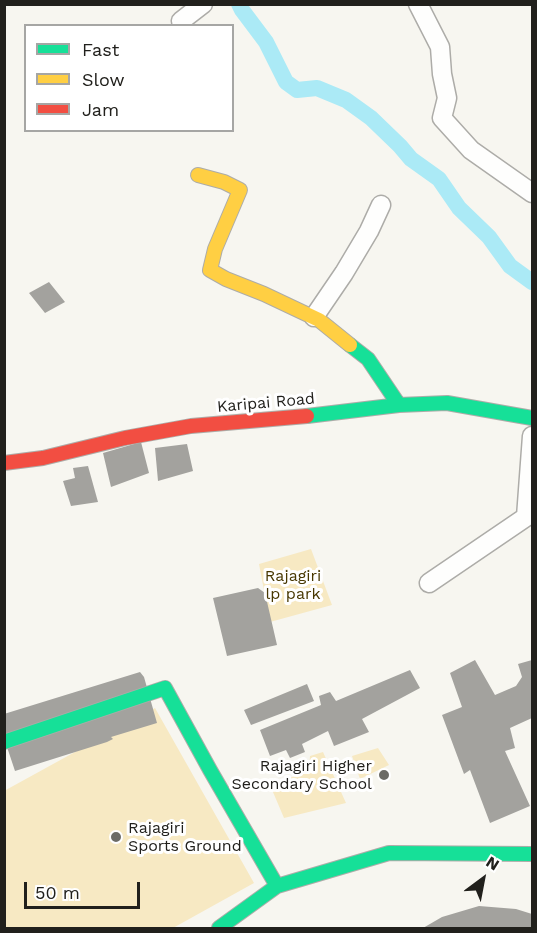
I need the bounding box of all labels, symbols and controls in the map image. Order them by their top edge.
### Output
legend [24,24,234,132]
text: Fast [82,39,119,60]
text: Slow [82,69,125,90]
text: Jam [82,99,119,120]
street label: Karipai Road [216,389,316,417]
park label: Rajagiri lp park [265,566,321,604]
place label: Rajagiri Higher Secondary School [232,756,372,794]
marker: Rajagiri Higher Secondary School [377,768,391,782]
place label: Rajagiri Sports Ground [128,818,242,856]
marker: Rajagiri Sports Ground [109,830,123,844]
north arrow [453,849,513,909]
text: N [483,852,503,875]
scale bar [27,870,142,908]
text: 50 m [35,882,80,903]

